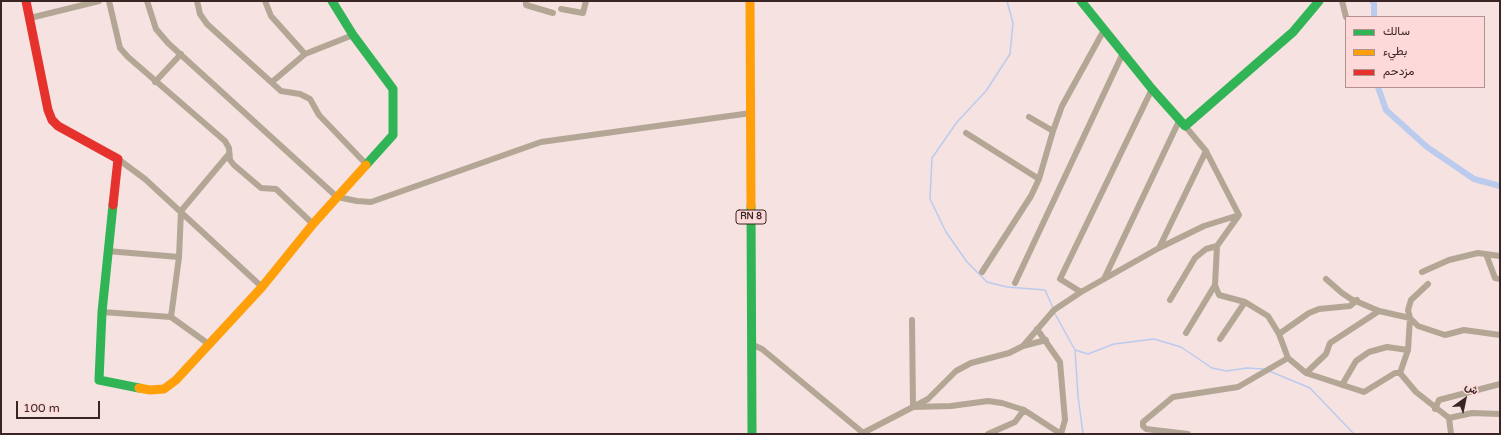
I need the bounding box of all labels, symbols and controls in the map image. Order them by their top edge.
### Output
legend [1345,16,1485,88]
text: سالك [1383,24,1410,38]
text: بطيء [1383,44,1407,58]
text: مزدحم [1383,64,1414,78]
road number: RN 8 [736,210,766,224]
north arrow [1445,379,1485,419]
text: ش [1463,379,1481,398]
scale bar [18,393,102,419]
text: 100 m [23,401,60,415]

